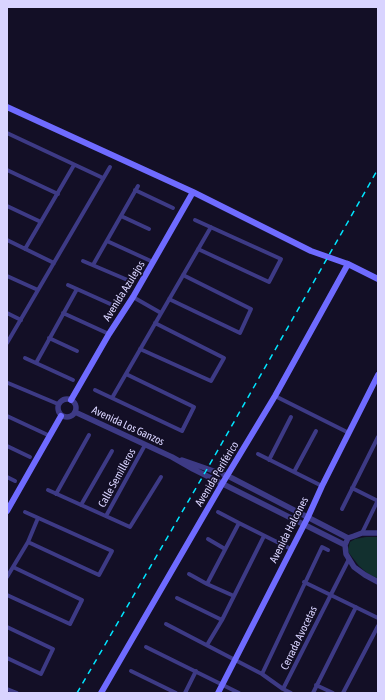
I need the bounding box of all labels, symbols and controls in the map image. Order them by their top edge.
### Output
street label: Avenida Azulejos [100,258,148,324]
street label: Avenida Los Ganzos [90,403,166,449]
street label: Avenida Periférico [192,439,242,509]
street label: Calle Semilleros [95,446,139,510]
street label: Avenida Halcones [267,495,311,565]
street label: Cerrada Avocetas [278,604,320,672]

